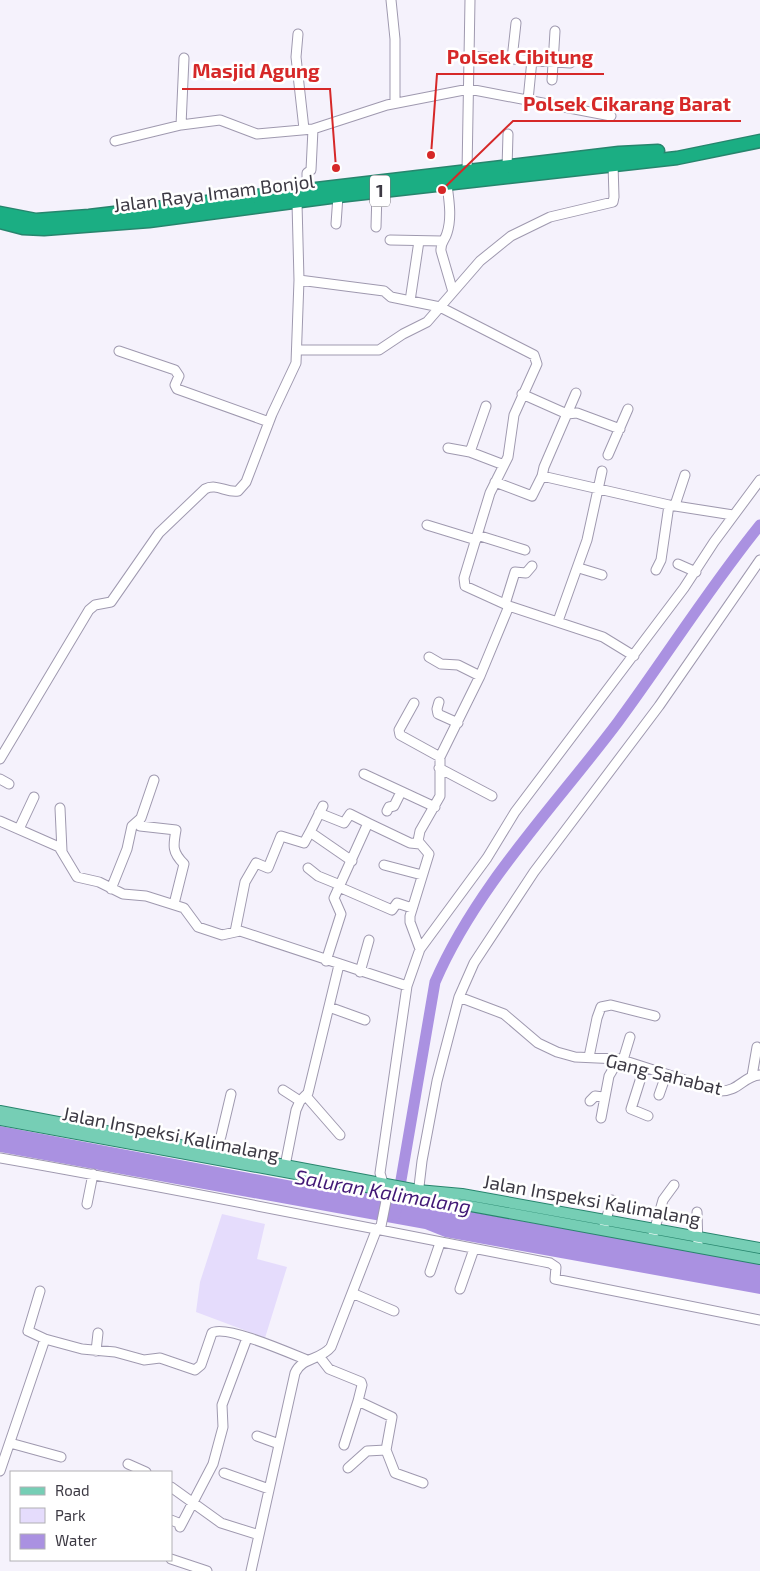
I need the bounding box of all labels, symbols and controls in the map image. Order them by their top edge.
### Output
callout: Polsek Cibitung [437,39,604,74]
text: Polsek Cibitung [447,44,594,68]
callout: Masjid Agung [182,54,330,89]
text: Masjid Agung [192,58,320,82]
callout: Polsek Cikarang Barat [513,86,741,121]
text: Polsek Cikarang Barat [523,91,731,115]
street label: Jalan Raya Imam Bonjol [112,169,316,216]
road number: 1 [370,176,390,207]
street label: Gang Sahabat [603,1048,725,1099]
street label: Jalan Inspeksi Kalimalang [61,1101,282,1166]
water label: Saluran Kalimalang [293,1164,473,1218]
street label: Jalan Inspeksi Kalimalang [482,1169,703,1230]
legend [10,1471,172,1561]
text: Road [55,1481,90,1499]
text: Park [55,1506,86,1524]
text: Water [55,1531,97,1549]

